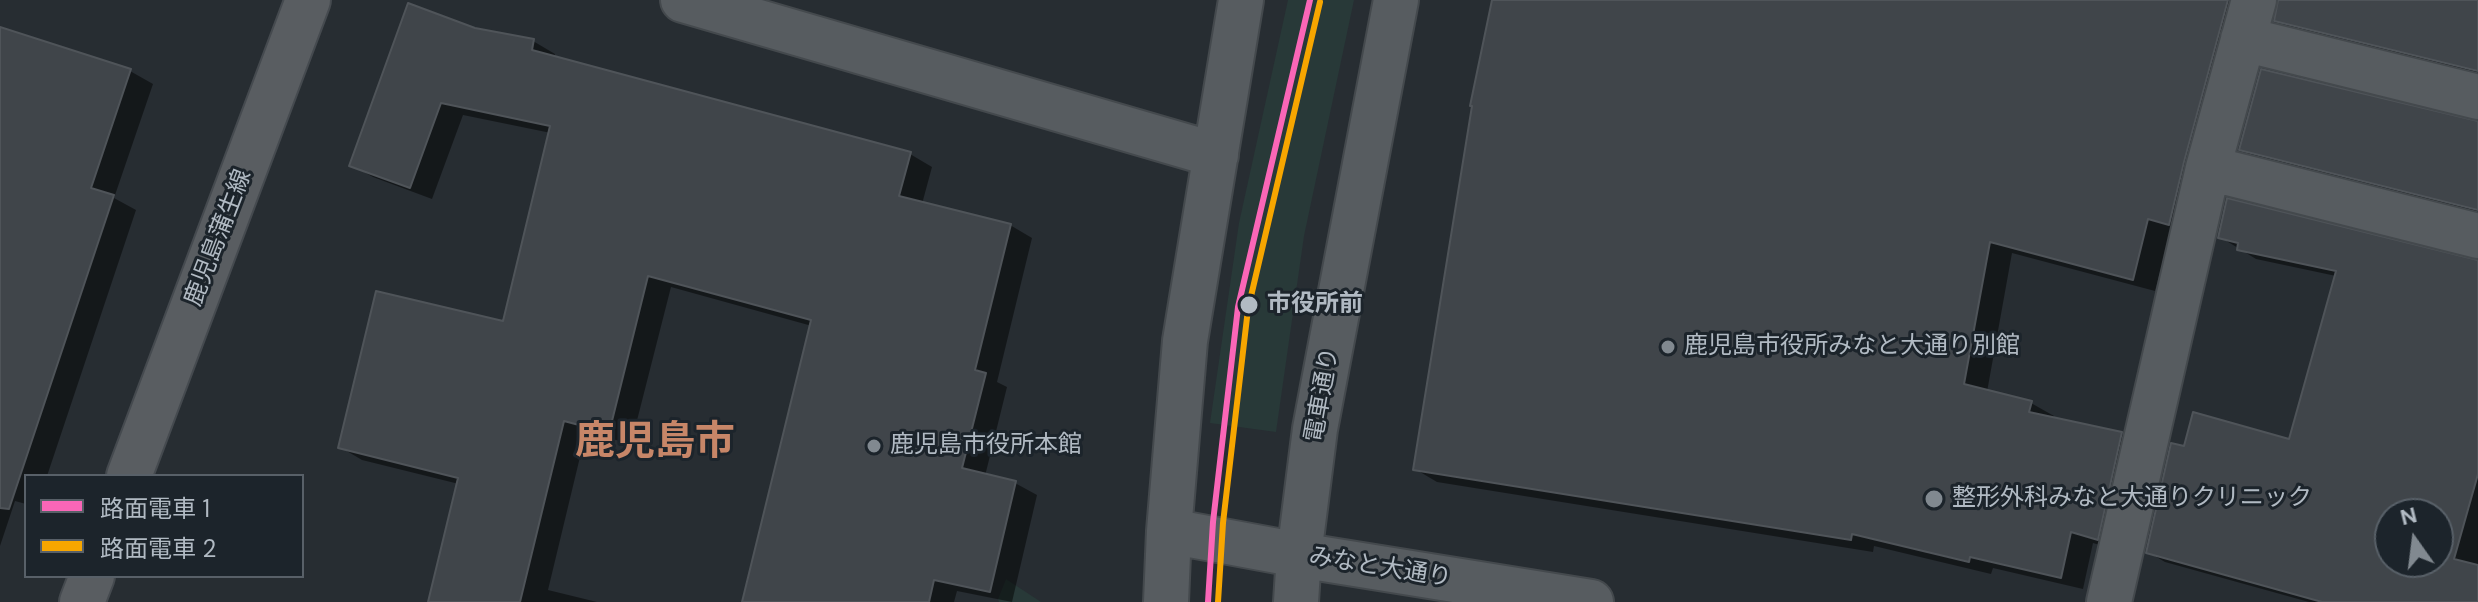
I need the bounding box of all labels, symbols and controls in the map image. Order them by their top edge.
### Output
street label: 鹿児島蒲生線 [180,166,258,310]
place label: 市役所前 [1267,291,1363,319]
marker: 市役所前 [1238,294,1260,316]
place label: 鹿児島市役所みなと大通り別館 [1684,333,2020,361]
marker: 鹿児島市役所みなと大通り別館 [1659,338,1677,356]
street label: 電車通り [1300,345,1346,445]
district label: 鹿児島市 [575,420,735,468]
place label: 鹿児島市役所本館 [890,432,1082,460]
marker: 鹿児島市役所本館 [865,437,883,455]
legend [24,474,304,578]
place label: 整形外科みなと大通りクリニック [1952,485,2312,513]
marker: 整形外科みなと大通りクリニック [1923,488,1945,510]
text: 路面電車 1 [100,493,210,524]
north arrow [2374,498,2454,578]
text: N [2397,500,2420,532]
text: 路面電車 2 [100,533,216,564]
street label: みなと大通り [1307,543,1453,593]

